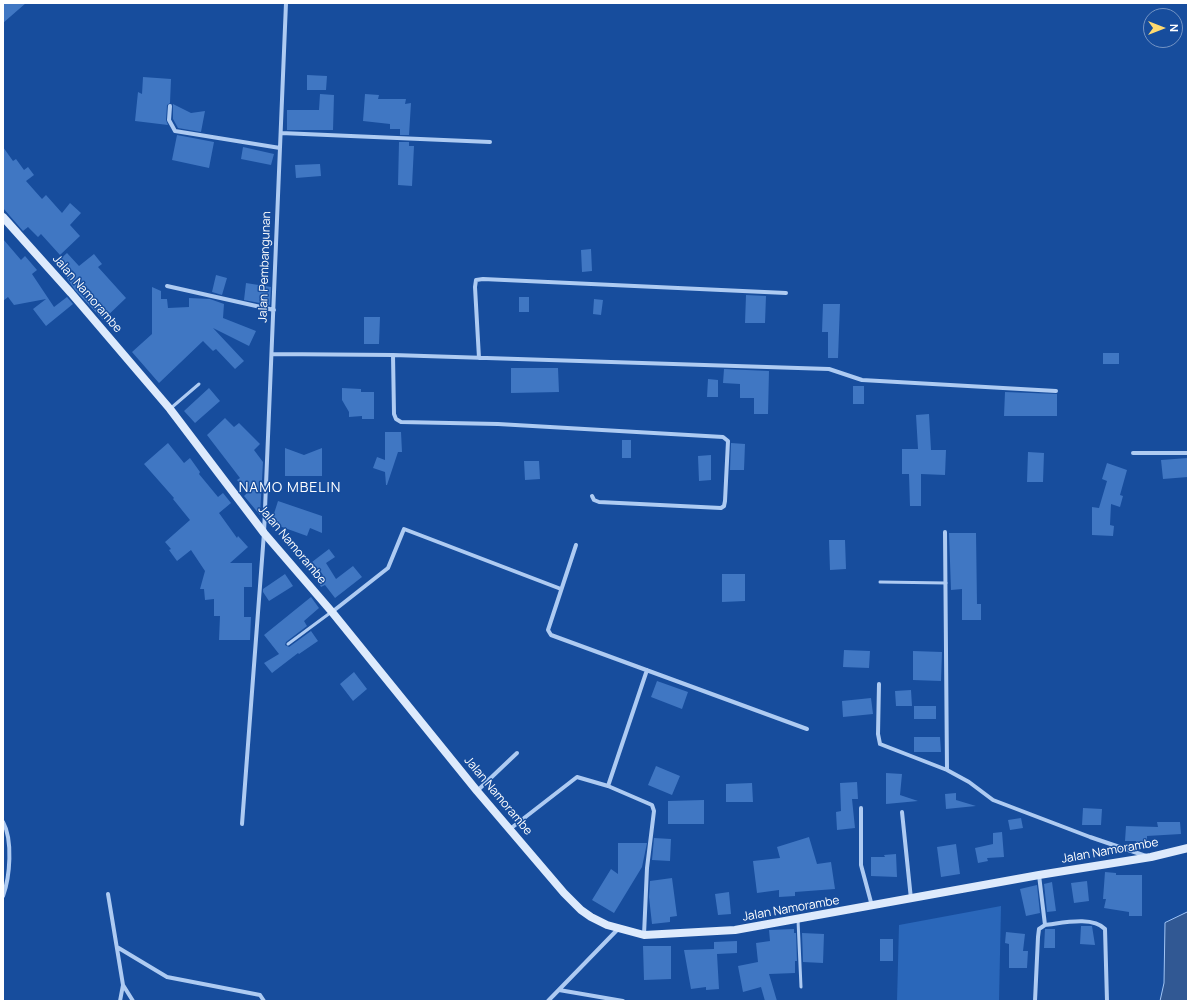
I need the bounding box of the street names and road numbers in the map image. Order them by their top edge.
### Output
street label: Jalan Pembangunan [256,211,274,323]
street label: Jalan Namorambe [49,252,125,336]
street label: Jalan Namorambe [255,503,329,587]
street label: Jalan Namorambe [461,754,535,838]
street label: Jalan Namorambe [1060,835,1160,867]
street label: Jalan Namorambe [741,893,841,925]

